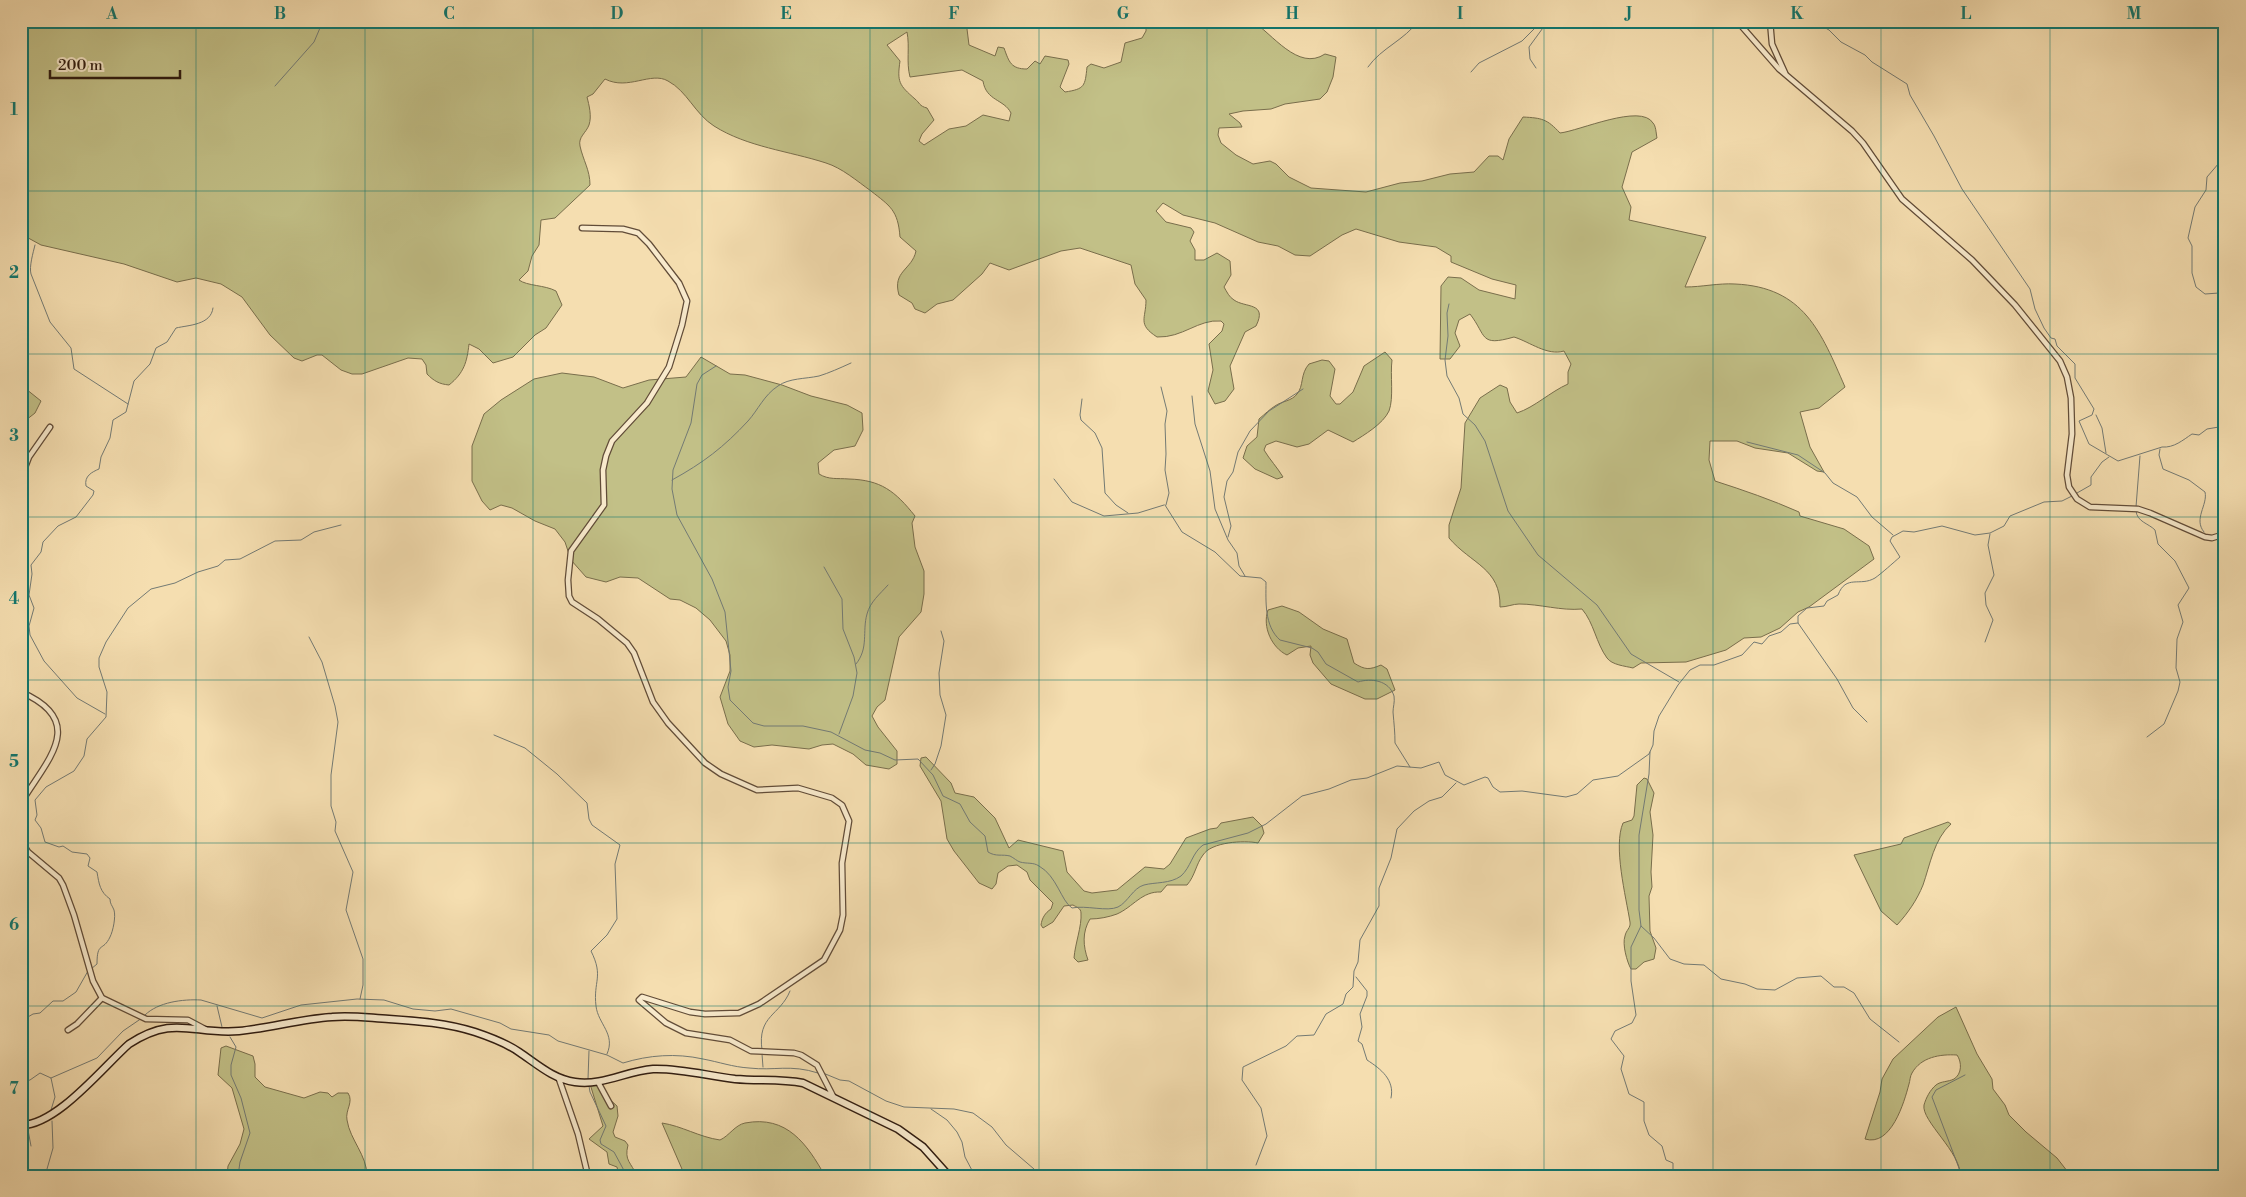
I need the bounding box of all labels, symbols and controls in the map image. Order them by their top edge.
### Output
text: A [105,4,118,24]
text: B [274,4,286,24]
text: C [443,4,455,24]
text: D [611,4,624,24]
text: E [780,4,792,24]
text: F [948,4,960,24]
text: G [1117,4,1130,24]
text: H [1285,4,1299,24]
text: I [1457,4,1463,24]
text: J [1624,4,1632,24]
text: K [1791,4,1805,24]
text: L [1961,4,1972,24]
text: M [2127,4,2142,24]
scale bar [50,48,180,80]
text: 200 m [58,56,103,75]
text: 1 [10,100,18,120]
text: 2 [9,263,19,283]
text: 3 [9,426,19,446]
text: 4 [9,589,20,609]
text: 5 [9,752,19,772]
text: 6 [9,915,19,935]
text: 7 [9,1079,19,1099]

